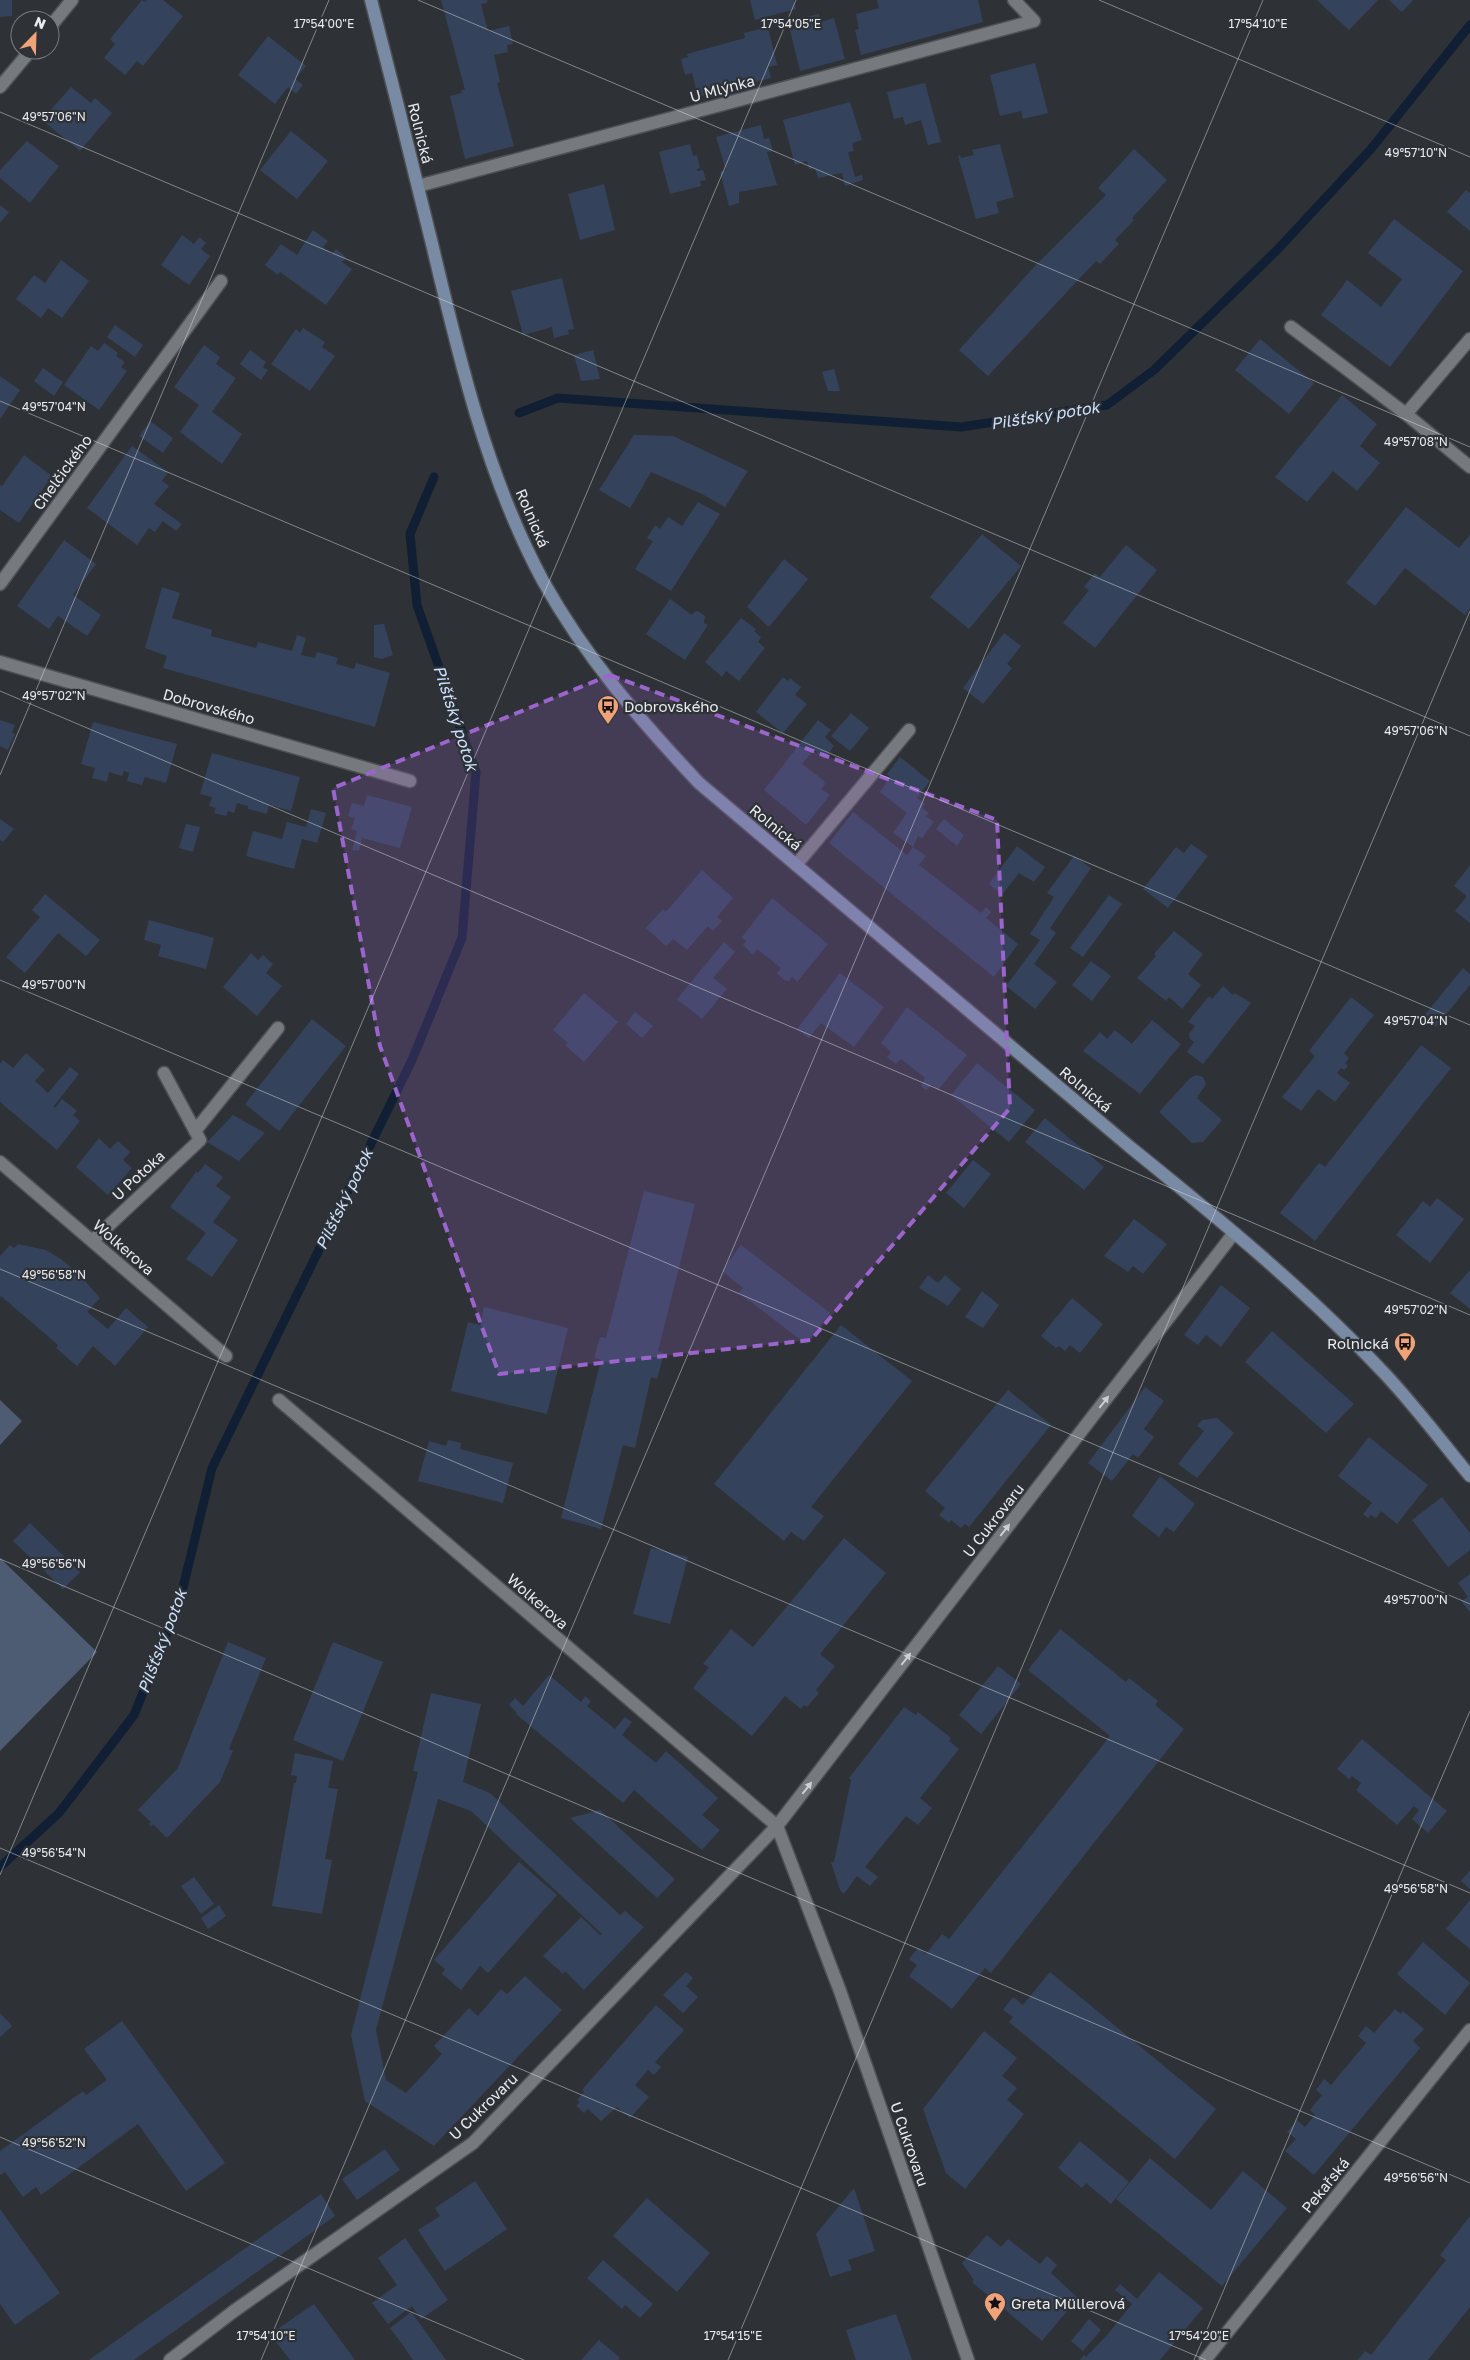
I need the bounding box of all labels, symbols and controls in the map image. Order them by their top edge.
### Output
north arrow [10,10,60,60]
text: N [32,13,48,32]
text: 17°54'00"E [294,16,354,31]
text: 17°54'05"E [761,16,821,31]
text: 17°54'10"E [1228,16,1288,31]
street label: U Mlýnka [688,71,756,105]
street label: Rolnická [405,101,437,165]
text: 49°57'06"N [22,109,86,124]
text: 49°57'10"N [1385,145,1447,160]
water label: Pilšťský potok [989,396,1103,433]
text: 49°57'04"N [22,399,86,414]
street label: Chelčického [29,431,95,513]
text: 49°57'08"N [1384,434,1448,449]
street label: Rolnická [513,486,553,550]
water label: Pilšťský potok [430,663,483,775]
street label: Dobrovského [161,684,257,728]
text: 49°57'02"N [22,688,86,703]
bus stop icon: Dobrovského [596,694,620,725]
place label: Dobrovského [624,697,719,715]
text: 49°57'06"N [1384,723,1448,738]
street label: Rolnická [746,800,806,854]
text: 49°57'00"N [22,977,86,992]
text: 49°57'04"N [1384,1013,1448,1028]
street label: Rolnická [1056,1062,1116,1116]
water label: Pilšťský potok [311,1143,378,1253]
street label: U Potoka [108,1146,168,1204]
street label: Wolkerova [90,1216,158,1278]
text: 49°56'58"N [22,1267,86,1282]
text: 49°57'02"N [1384,1302,1448,1317]
bus stop icon: Rolnická [1393,1331,1417,1362]
place label: Rolnická [1327,1334,1389,1352]
one-way arrow [1099,1396,1110,1409]
street label: U Cukrovaru [959,1480,1027,1560]
one-way arrow [1000,1524,1010,1537]
text: 49°56'56"N [22,1556,86,1571]
street label: Wolkerova [504,1570,572,1632]
water label: Pilšťský potok [133,1584,192,1696]
text: 49°57'00"N [1384,1592,1448,1607]
one-way arrow [900,1653,911,1666]
one-way arrow [801,1782,812,1795]
text: 49°56'54"N [22,1845,86,1860]
text: 49°56'58"N [1384,1881,1448,1896]
street label: U Cukrovaru [445,2069,521,2143]
street label: U Cukrovaru [887,2099,933,2189]
text: 49°56'52"N [22,2135,86,2150]
street label: Pekařská [1297,2154,1353,2216]
text: 49°56'56"N [1384,2170,1448,2185]
place icon: Greta Müllerová [983,2291,1007,2322]
place label: Greta Müllerová [1011,2294,1125,2312]
text: 17°54'10"E [236,2328,296,2343]
text: 17°54'15"E [704,2328,762,2343]
text: 17°54'20"E [1169,2328,1229,2343]

